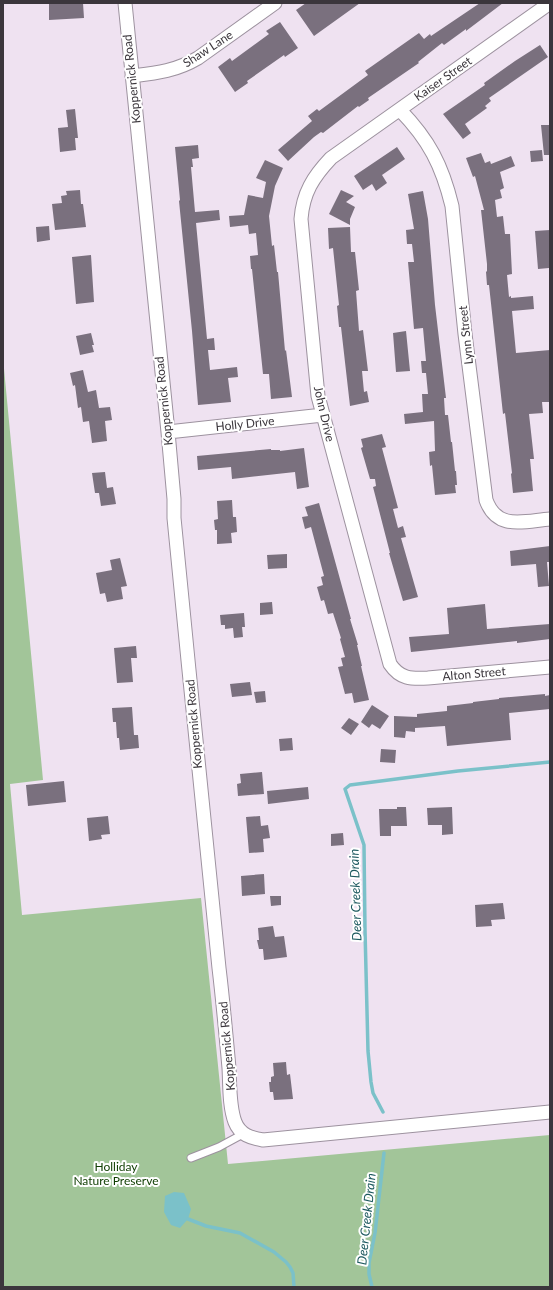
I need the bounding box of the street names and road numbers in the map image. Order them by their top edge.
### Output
street label: Shaw Lane [180,27,235,70]
street label: Koppernick Road [119,34,144,124]
street label: Kaiser Street [411,53,475,104]
street label: Lynn Street [455,304,476,365]
street label: Koppernick Road [151,356,176,446]
street label: John Drive [311,385,338,443]
street label: Holly Drive [215,413,275,434]
street label: Alton Street [442,663,507,684]
street label: Koppernick Road [182,679,205,769]
street label: Koppernick Road [215,1001,238,1091]

